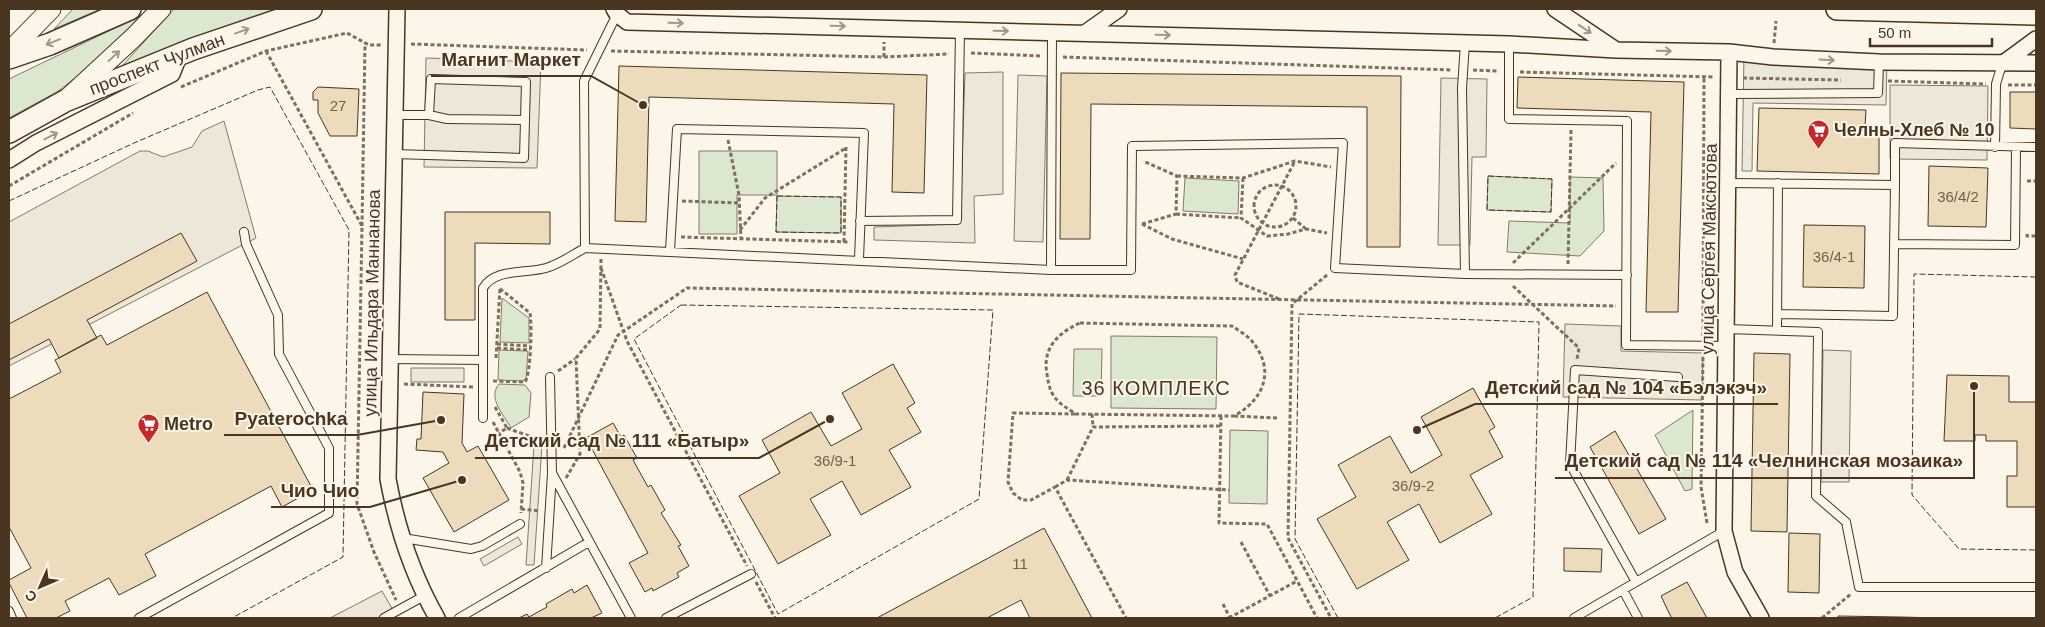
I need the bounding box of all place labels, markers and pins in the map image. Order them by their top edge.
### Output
callout: Магнит Маркет [431,42,591,76]
supermarket icon: Челны-Хлеб № 10 [1806,118,1830,149]
place label: Челны-Хлеб № 10 [1834,120,1995,140]
callout: Детский сад № 104 «Бэлэкэч» [1475,370,1778,404]
callout: Pyaterochka [224,401,357,435]
supermarket icon: Metro [136,412,160,443]
place label: Metro [164,414,213,434]
callout: Детский сад № 111 «Батыр» [475,424,759,458]
callout: Детский сад № 114 «Челнинская мозаика» [1555,444,1974,478]
callout: Чио Чио [271,473,370,507]

